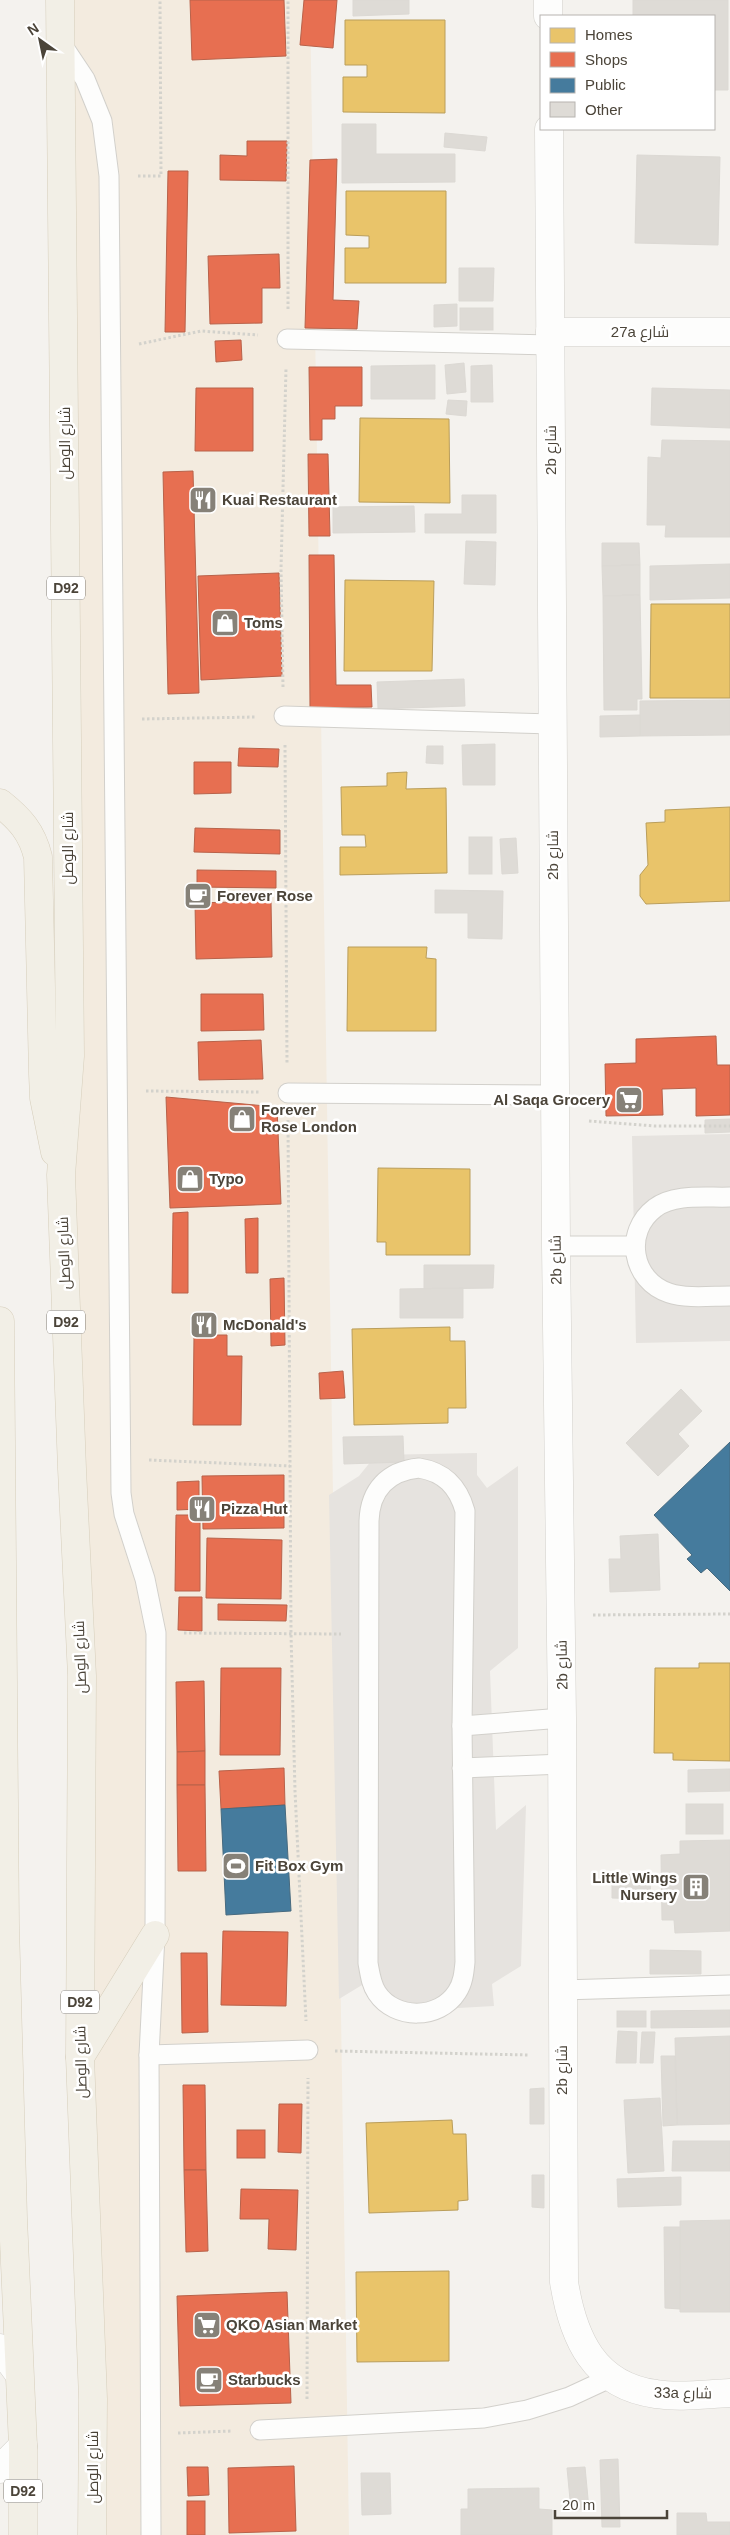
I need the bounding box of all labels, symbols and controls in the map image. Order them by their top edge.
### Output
north arrow [15,15,65,65]
legend [540,15,715,130]
text: N [24,20,42,39]
text: Homes [585,26,633,43]
text: Shops [585,51,628,68]
text: Public [585,76,626,93]
text: Other [585,101,623,118]
street label: 27a شارع [611,323,669,343]
street label: شارع الوصل [56,407,76,479]
street label: 2b شارع [542,425,562,475]
restaurant icon: Kuai Restaurant [188,485,218,515]
place label: Kuai Restaurant [222,491,337,508]
road number: D92 [47,576,85,600]
shop icon: Toms [210,608,240,638]
place label: Toms [244,614,283,631]
street label: شارع الوصل [59,812,79,884]
street label: 2b شارع [544,830,564,880]
cafe icon: Forever Rose [183,881,213,911]
place label: Forever Rose [217,887,313,904]
supermarket icon: Al Saqa Grocery [614,1085,644,1115]
place label: Al Saqa Grocery [493,1091,611,1108]
place label: Forever Rose London [261,1101,357,1135]
shop icon: Forever Rose London [227,1104,257,1134]
shop icon: Typo [175,1164,205,1194]
place label: Typo [209,1170,244,1187]
street label: شارع الوصل [54,1216,76,1290]
street label: 2b شارع [547,1235,567,1285]
road number: D92 [47,1310,85,1334]
restaurant icon: McDonald's [189,1310,219,1340]
place label: McDonald's [223,1316,307,1333]
restaurant icon: Pizza Hut [187,1494,217,1524]
place label: Pizza Hut [221,1500,288,1517]
street label: شارع الوصل [70,1620,92,1694]
street label: 2b شارع [553,1640,573,1690]
sports icon: Fit Box Gym [221,1851,251,1881]
place label: Fit Box Gym [255,1857,343,1874]
place label: Little Wings Nursery [592,1869,678,1903]
building icon: Little Wings Nursery [681,1872,711,1902]
road number: D92 [61,1990,99,2014]
street label: شارع الوصل [71,2025,93,2099]
street label: 2b شارع [553,2045,573,2095]
supermarket icon: QKO Asian Market [192,2310,222,2340]
place label: QKO Asian Market [226,2316,357,2333]
cafe icon: Starbucks [194,2365,224,2395]
place label: Starbucks [228,2371,301,2388]
street label: 33a شارع [654,2383,712,2405]
street label: شارع الوصل [84,2431,104,2503]
road number: D92 [4,2480,42,2502]
scale bar [555,2488,668,2520]
text: 20 m [562,2496,595,2513]

